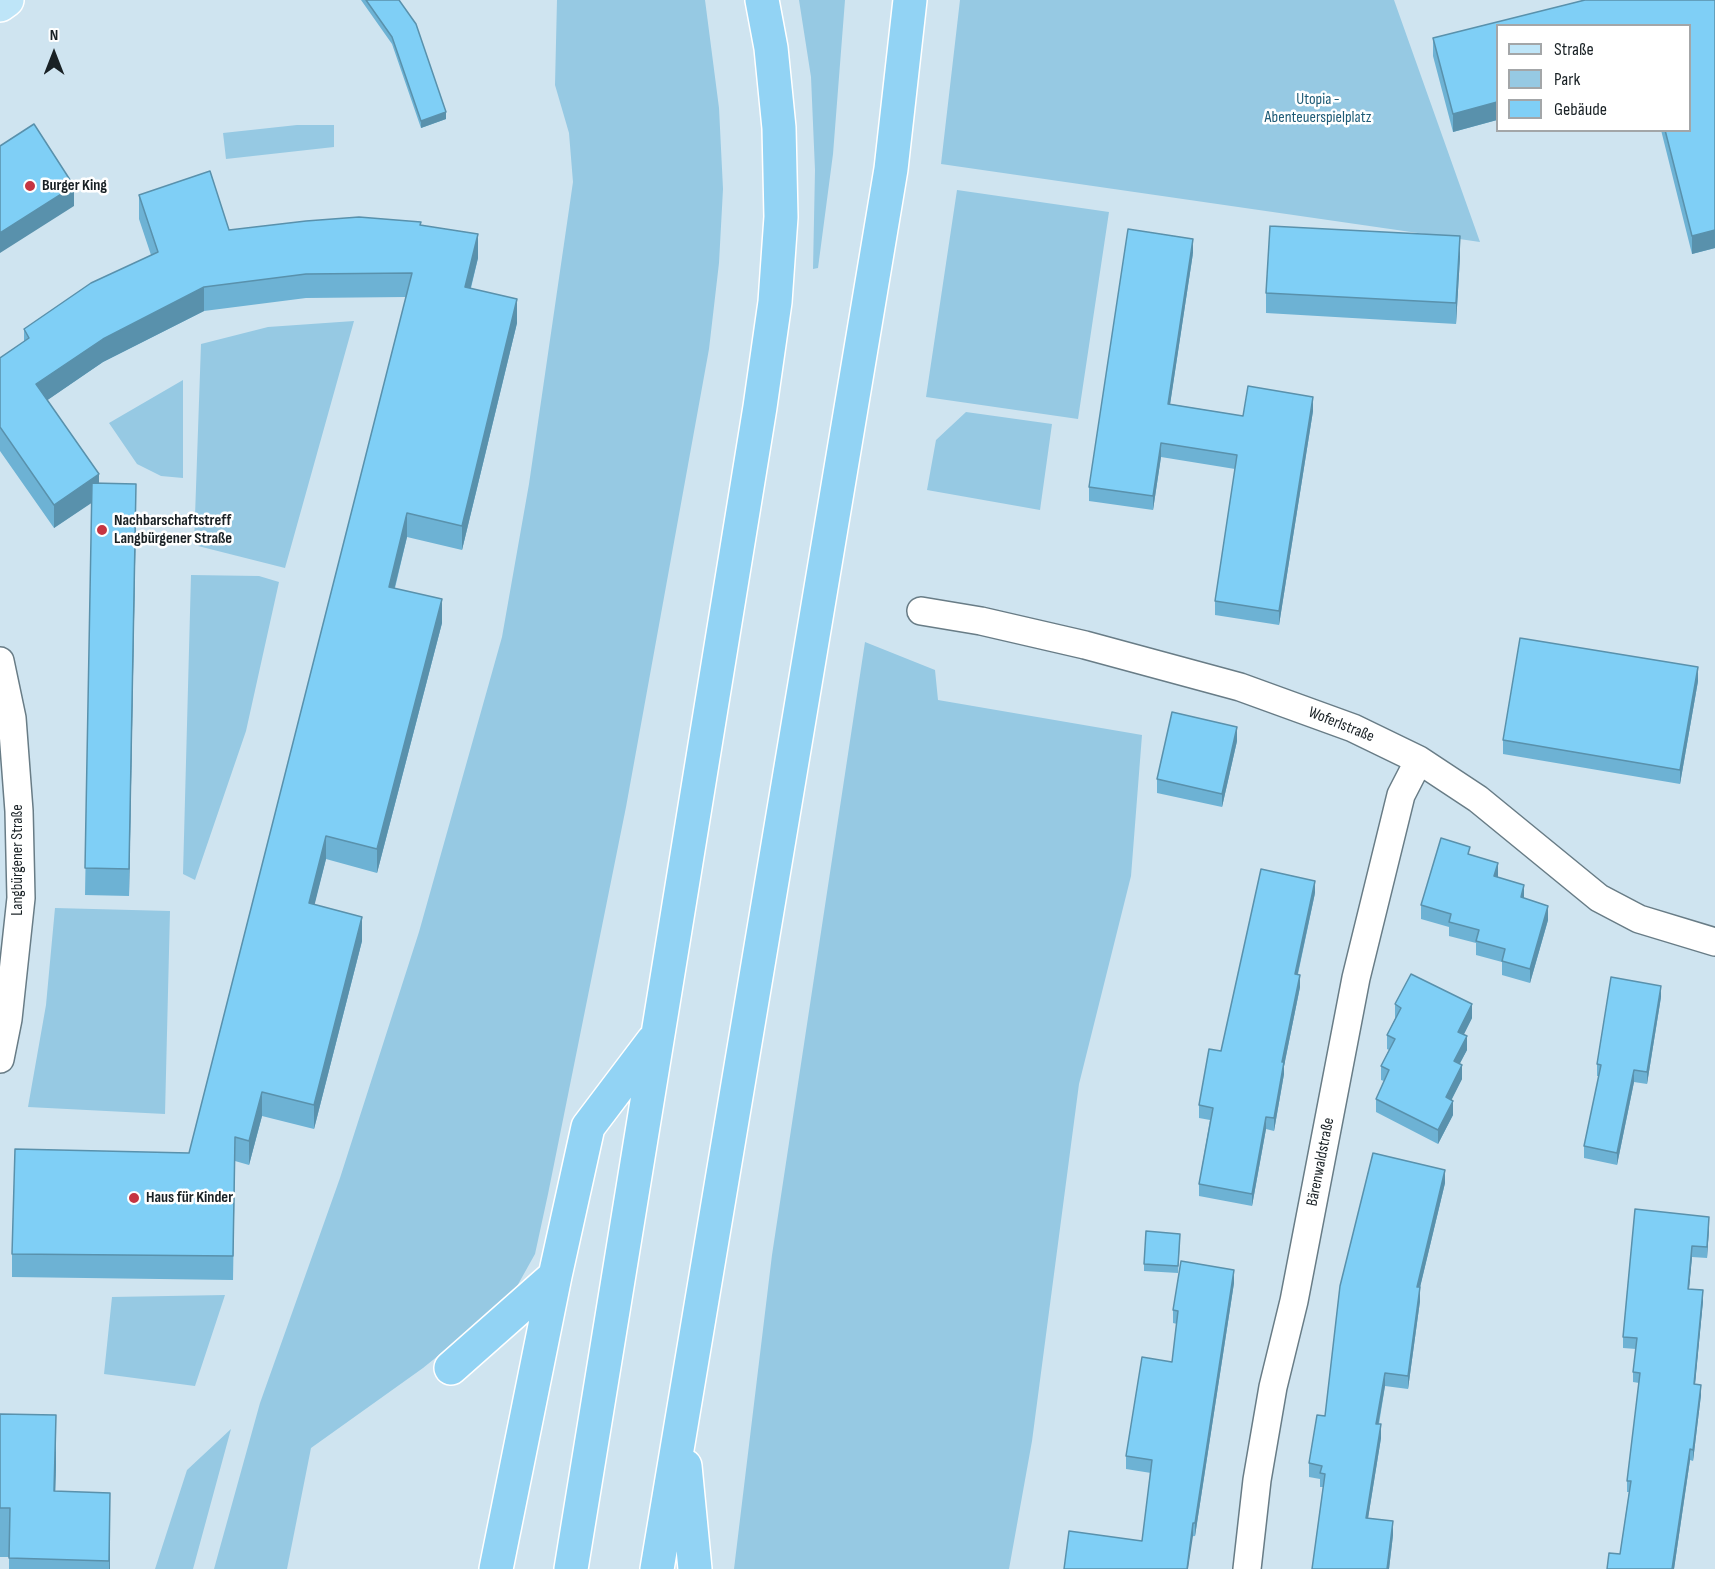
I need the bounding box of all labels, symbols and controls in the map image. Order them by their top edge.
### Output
north arrow [24,24,84,84]
legend [1496,24,1691,132]
text: N [50,26,58,45]
text: Straße [1554,39,1594,60]
text: Park [1554,69,1580,90]
park label: Utopia - Abenteuerspielplatz [1265,90,1371,128]
text: Gebäude [1554,99,1607,120]
place label: Burger King [42,176,107,196]
marker: Burger King [23,179,37,193]
place label: Nachbarschaftstreff Langbürgener Straße [114,511,232,549]
marker: Nachbarschaftstreff Langbürgener Straße [95,523,109,537]
street label: Woferlstraße [1305,703,1377,747]
street label: Langbürgener Straße [8,804,28,916]
street label: Bärenwaldstraße [1303,1116,1339,1208]
place label: Haus für Kinder [146,1188,233,1208]
marker: Haus für Kinder [127,1191,141,1205]

